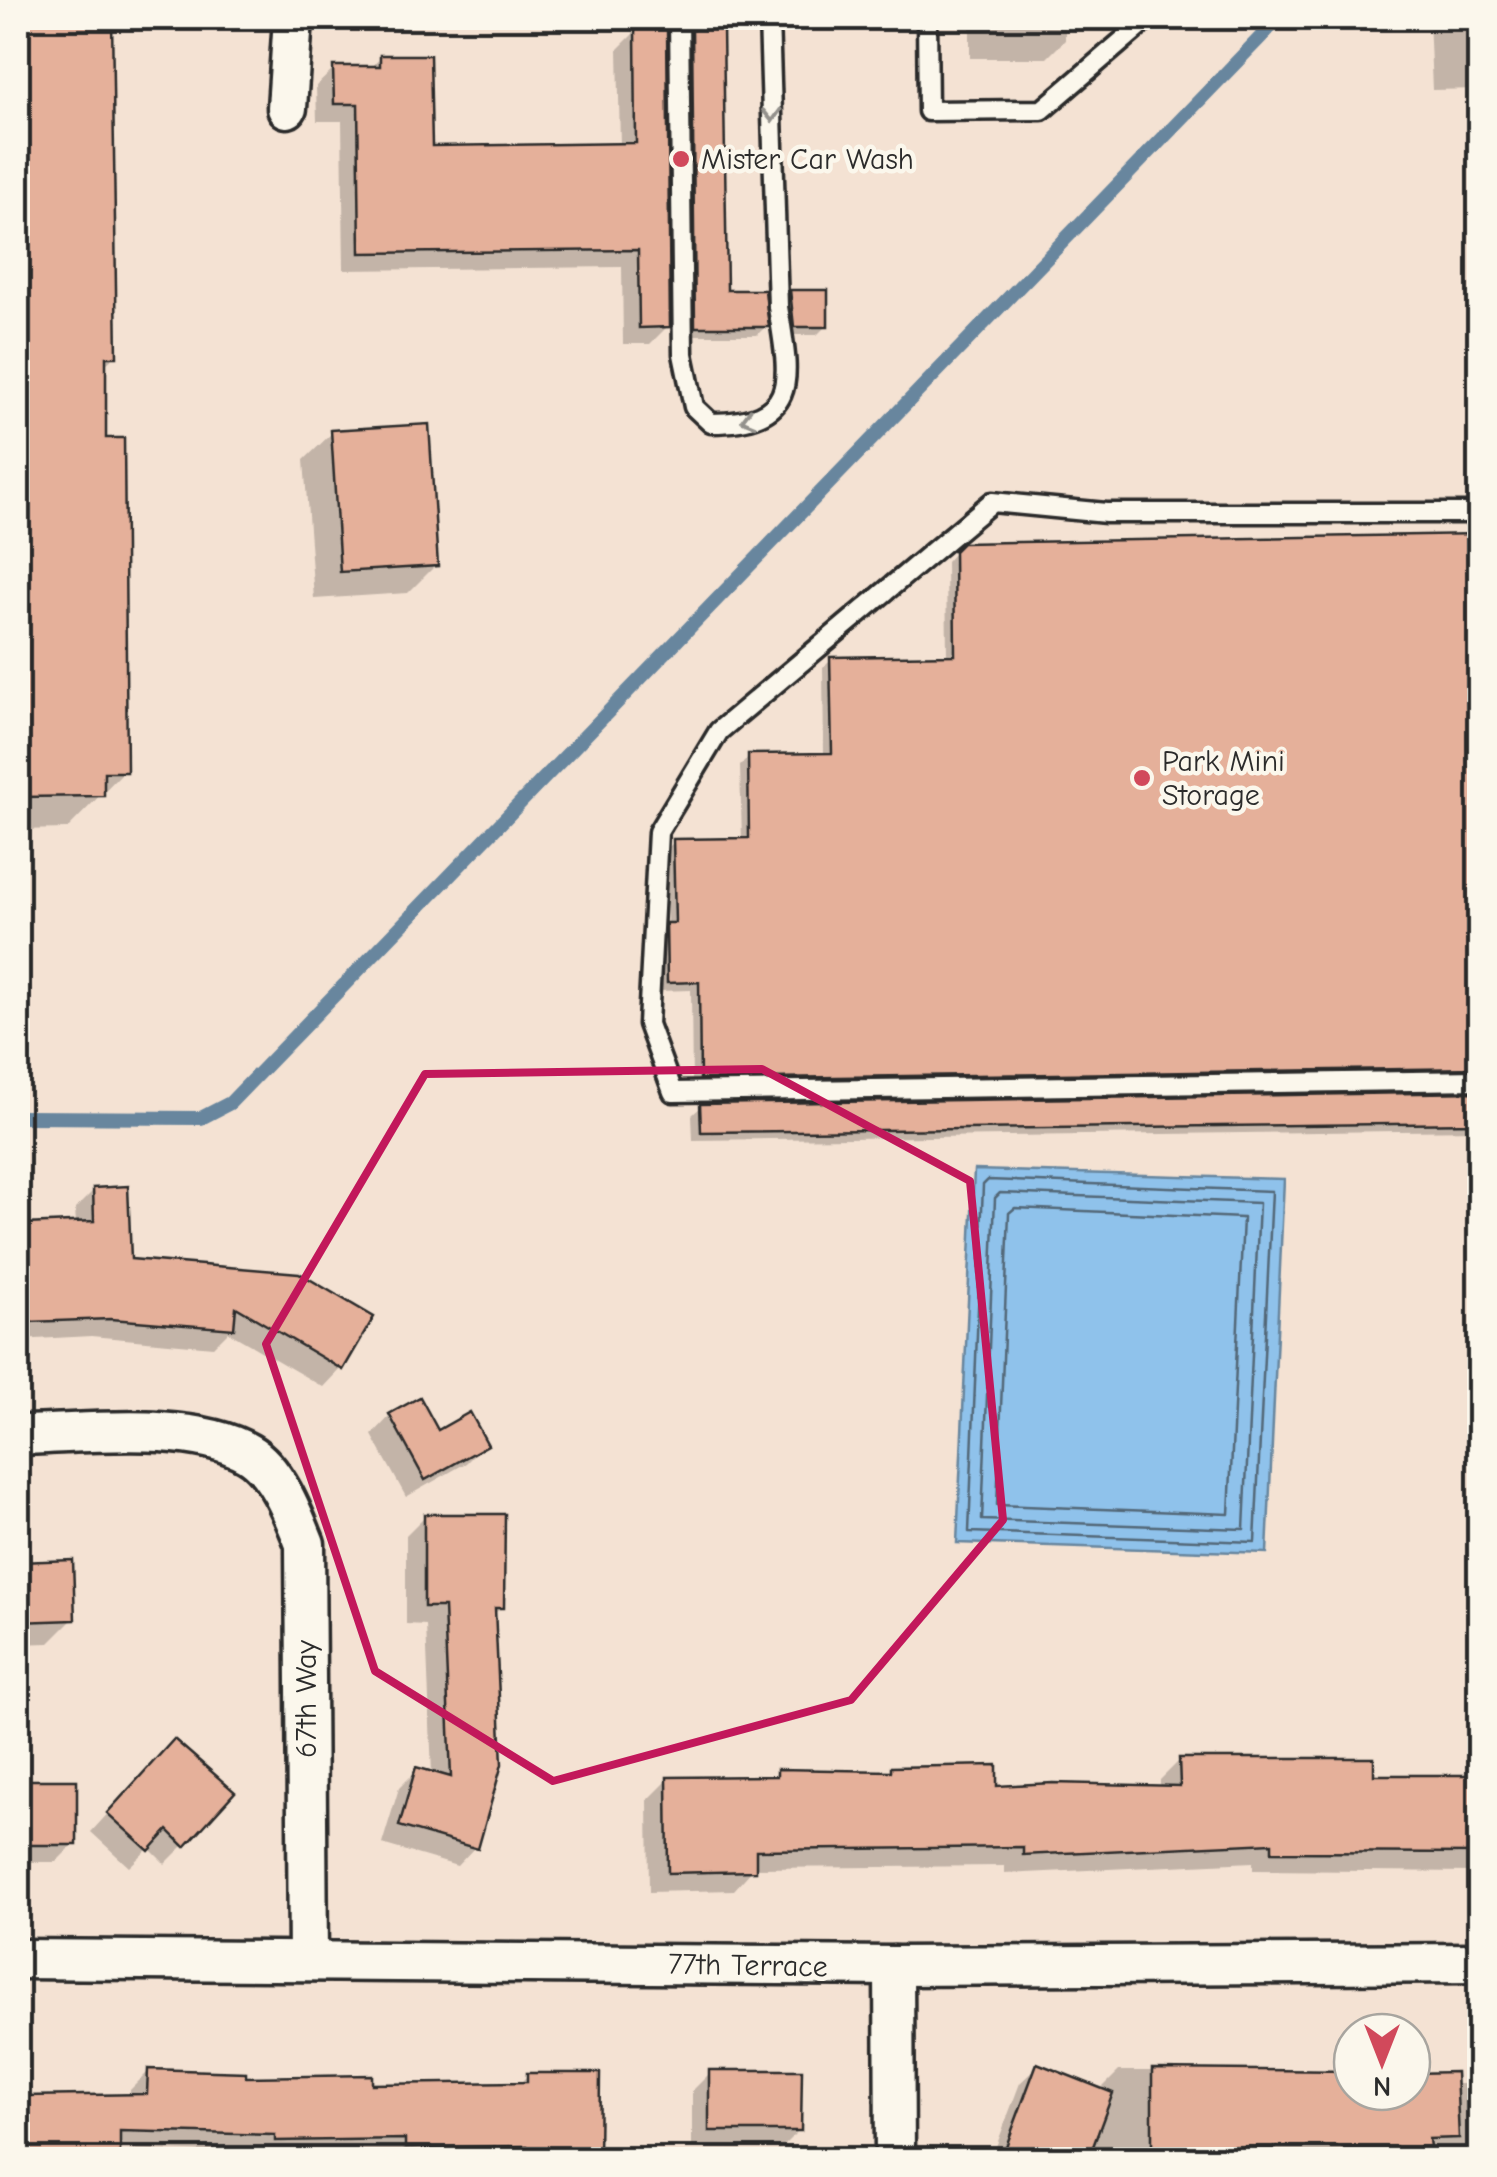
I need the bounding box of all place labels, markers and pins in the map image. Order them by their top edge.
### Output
place label: Mister Car Wash [701,142,914,177]
marker: Mister Car Wash [670,148,692,170]
place label: Park Mini Storage [1162,744,1285,813]
marker: Park Mini Storage [1131,767,1153,789]

